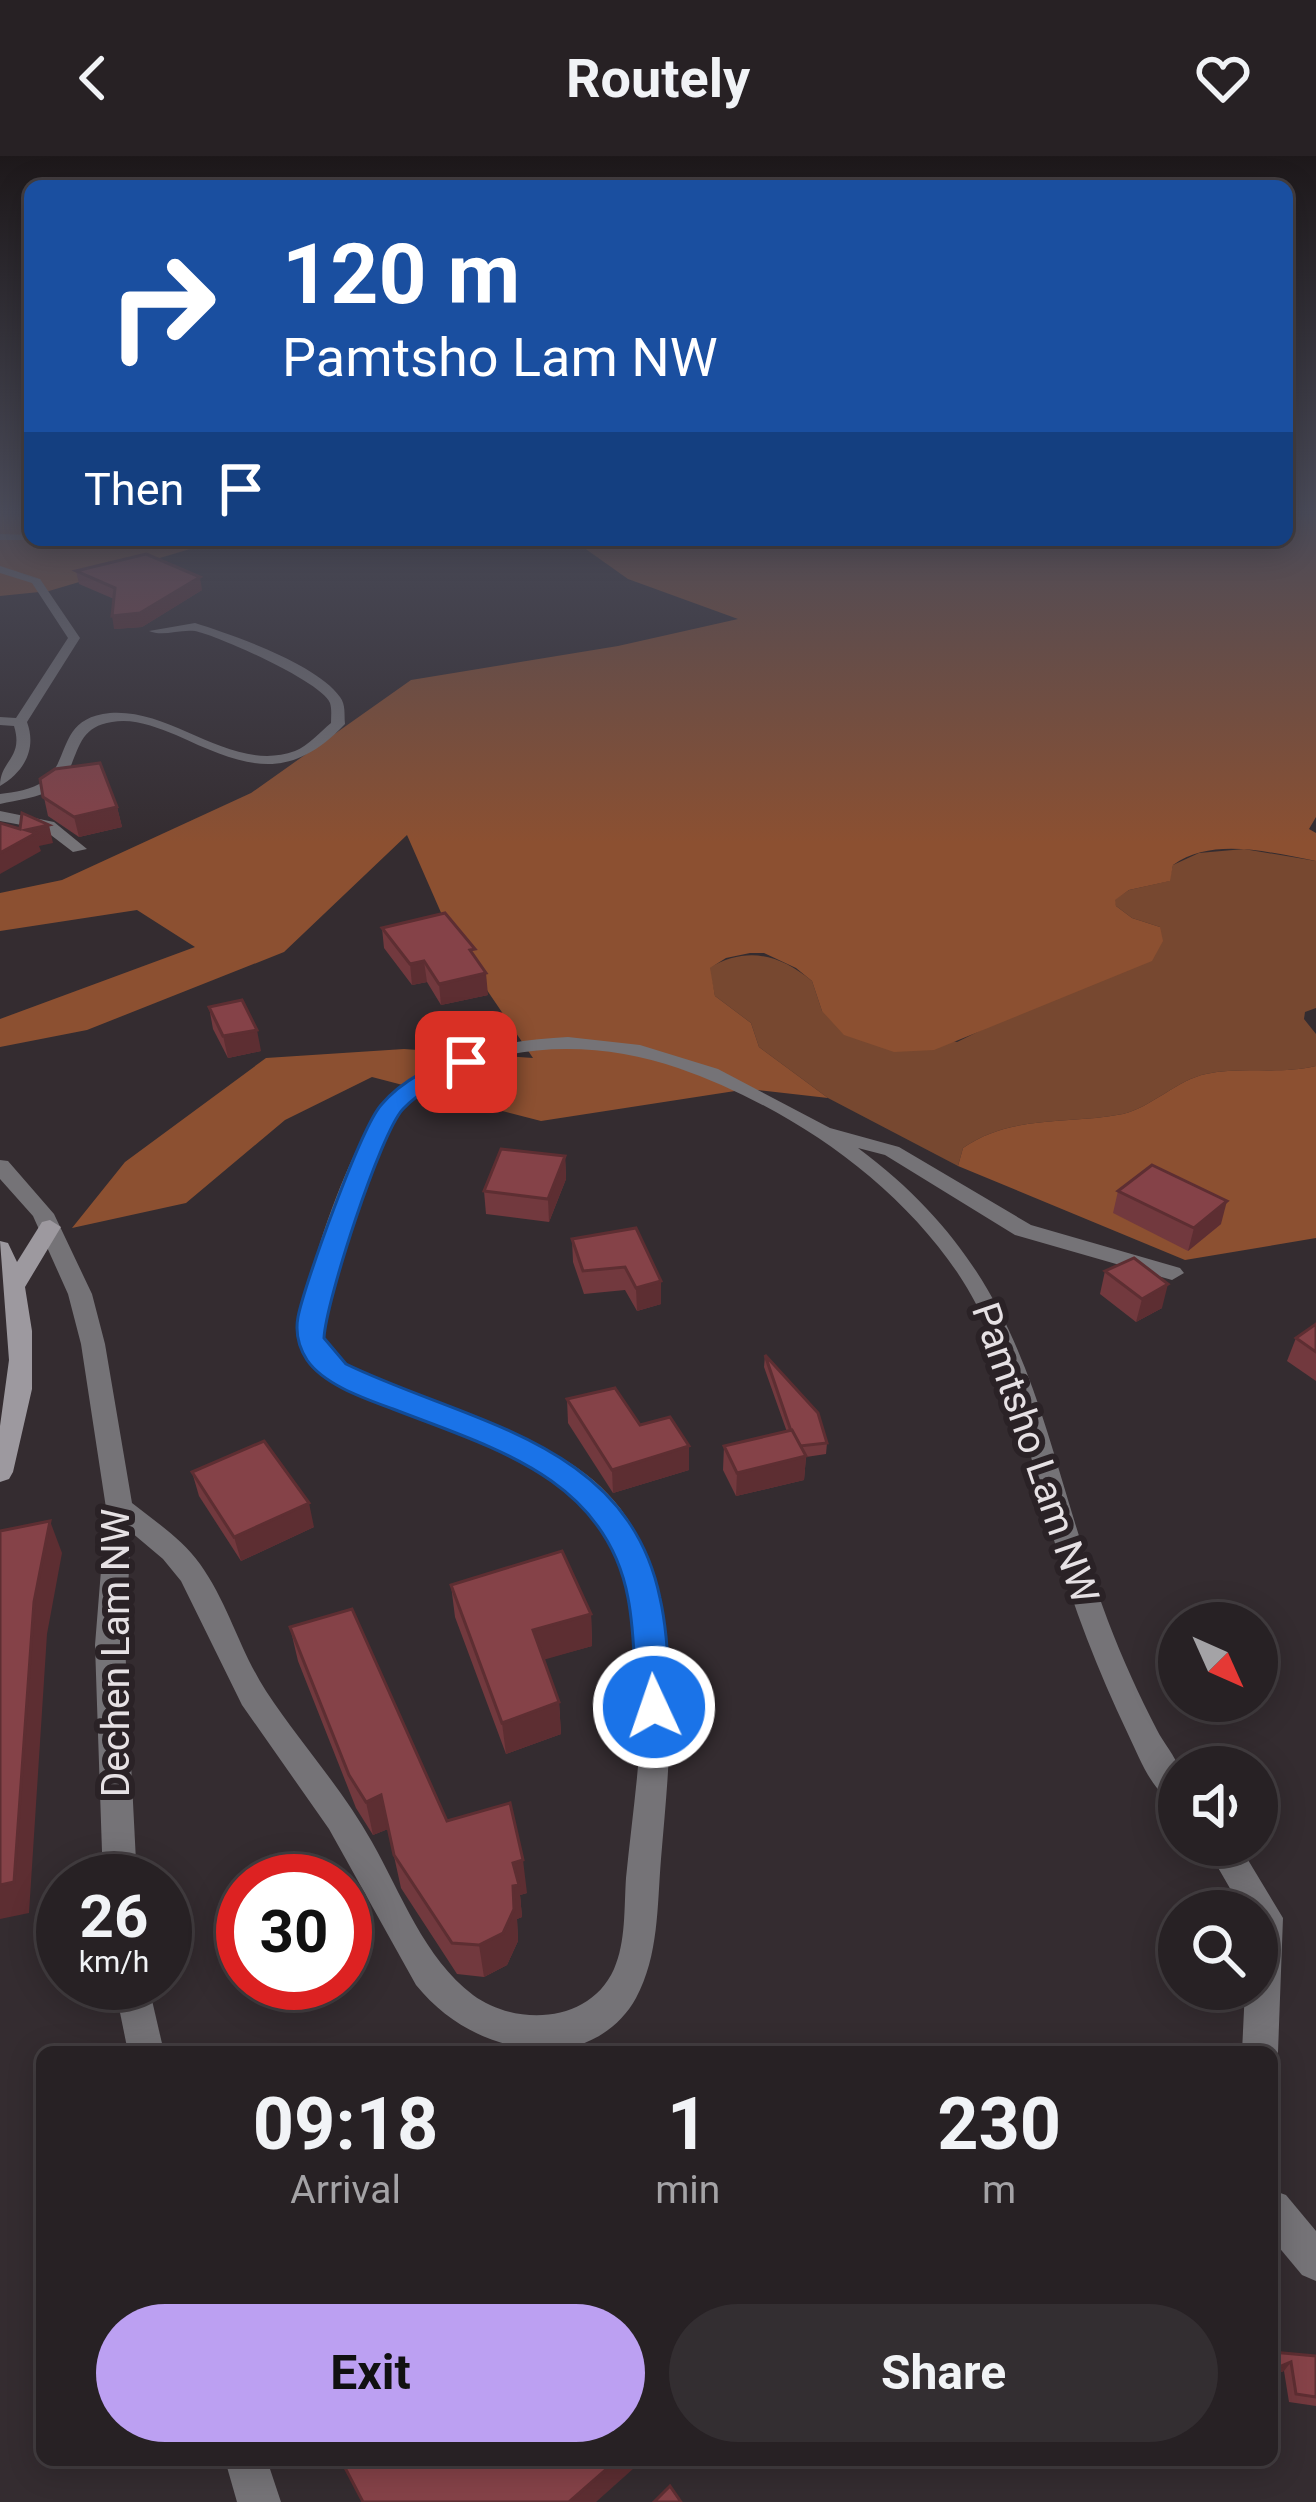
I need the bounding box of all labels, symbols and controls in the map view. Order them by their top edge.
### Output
icon: back [60,45,126,111]
icon: heart [1190,45,1256,111]
text: Routely [566,47,750,110]
text: 120 m [282,225,520,324]
icon: right [84,228,240,384]
text: Pamtsho Lam NW [282,326,718,389]
icon: arrive [208,456,274,522]
text: Then [84,463,184,516]
pin [415,1011,517,1113]
icon: arrive [433,1029,499,1095]
street label: Pamtsho Lam NW [962,1297,1108,1609]
street label: Dechen Lam NW [93,1509,139,1797]
north arrow [1158,1602,1278,1722]
map controls [1158,1602,1278,2010]
position arrow [591,1644,717,1770]
button: sound [1158,1746,1278,1866]
speed limit sign: 30 [216,1854,372,2010]
text: 26 [80,1881,148,1952]
button: search [1158,1890,1278,2010]
text: km/h [79,1944,149,1979]
text: 09:18 [253,2082,438,2167]
text: 1 [667,2082,708,2167]
text: 230 [937,2082,1061,2167]
text: Arrival [290,2167,401,2213]
text: min [655,2167,720,2213]
text: m [982,2167,1016,2213]
button: Exit [96,2304,645,2442]
button: Share [669,2304,1218,2442]

